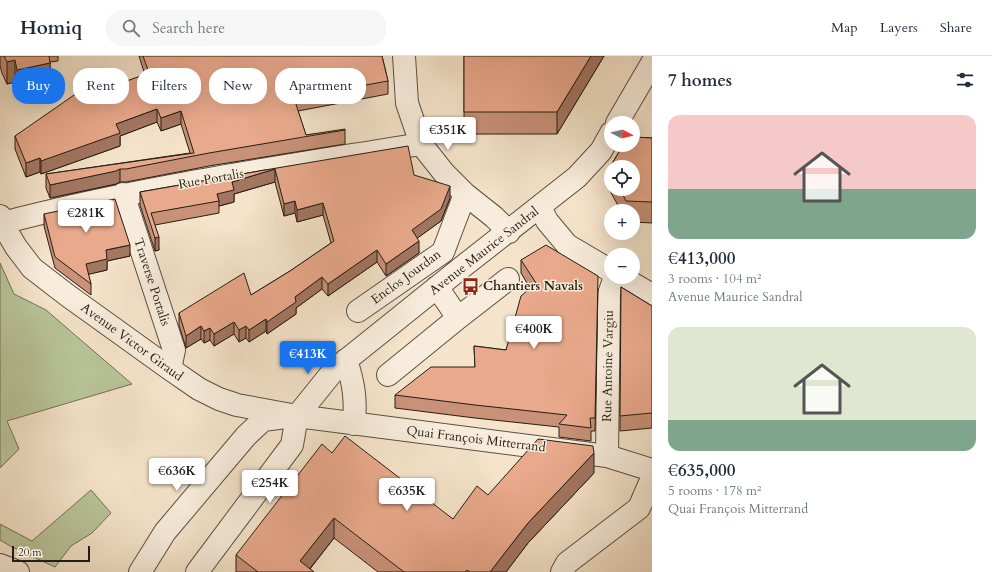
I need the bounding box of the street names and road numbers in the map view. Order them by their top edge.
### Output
street label: Rue Portalis [177,164,245,194]
street label: Avenue Maurice Sandral [425,202,543,299]
street label: Traverse Portalis [129,236,175,328]
street label: Enclos Jourdan [367,245,445,309]
street label: Avenue Victor Giraud [77,299,187,385]
street label: Rue Antoine Vargiu [598,310,618,422]
street label: Quai François Mitterrand [405,422,547,456]

